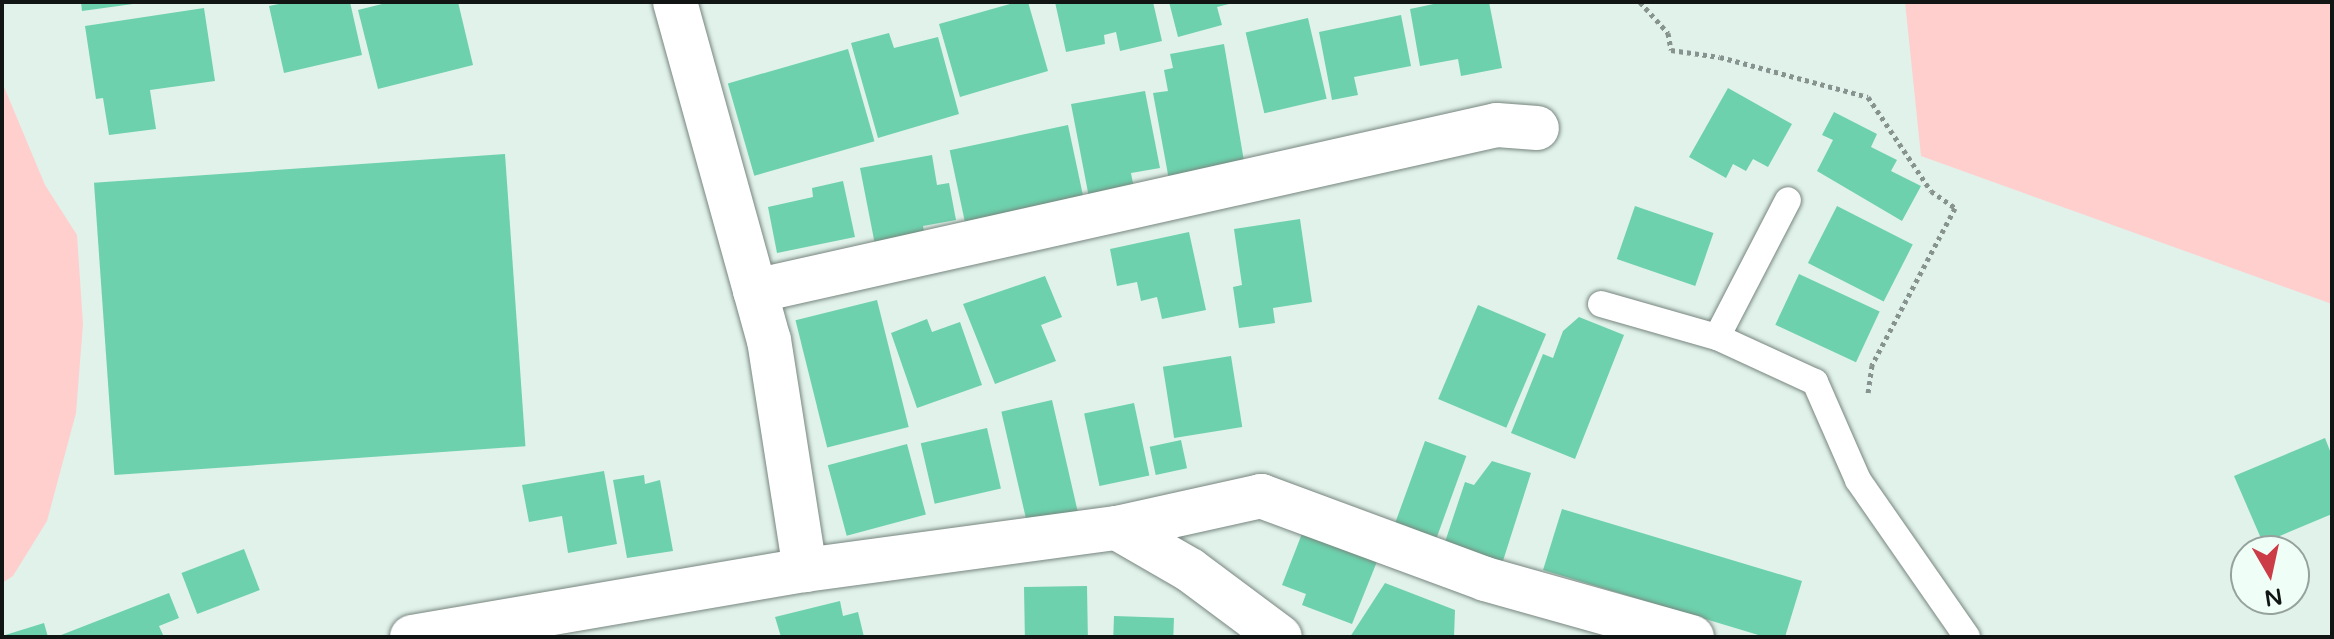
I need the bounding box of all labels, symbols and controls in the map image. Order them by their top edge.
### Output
north arrow [2230,535,2310,615]
text: N [2263,583,2284,611]

